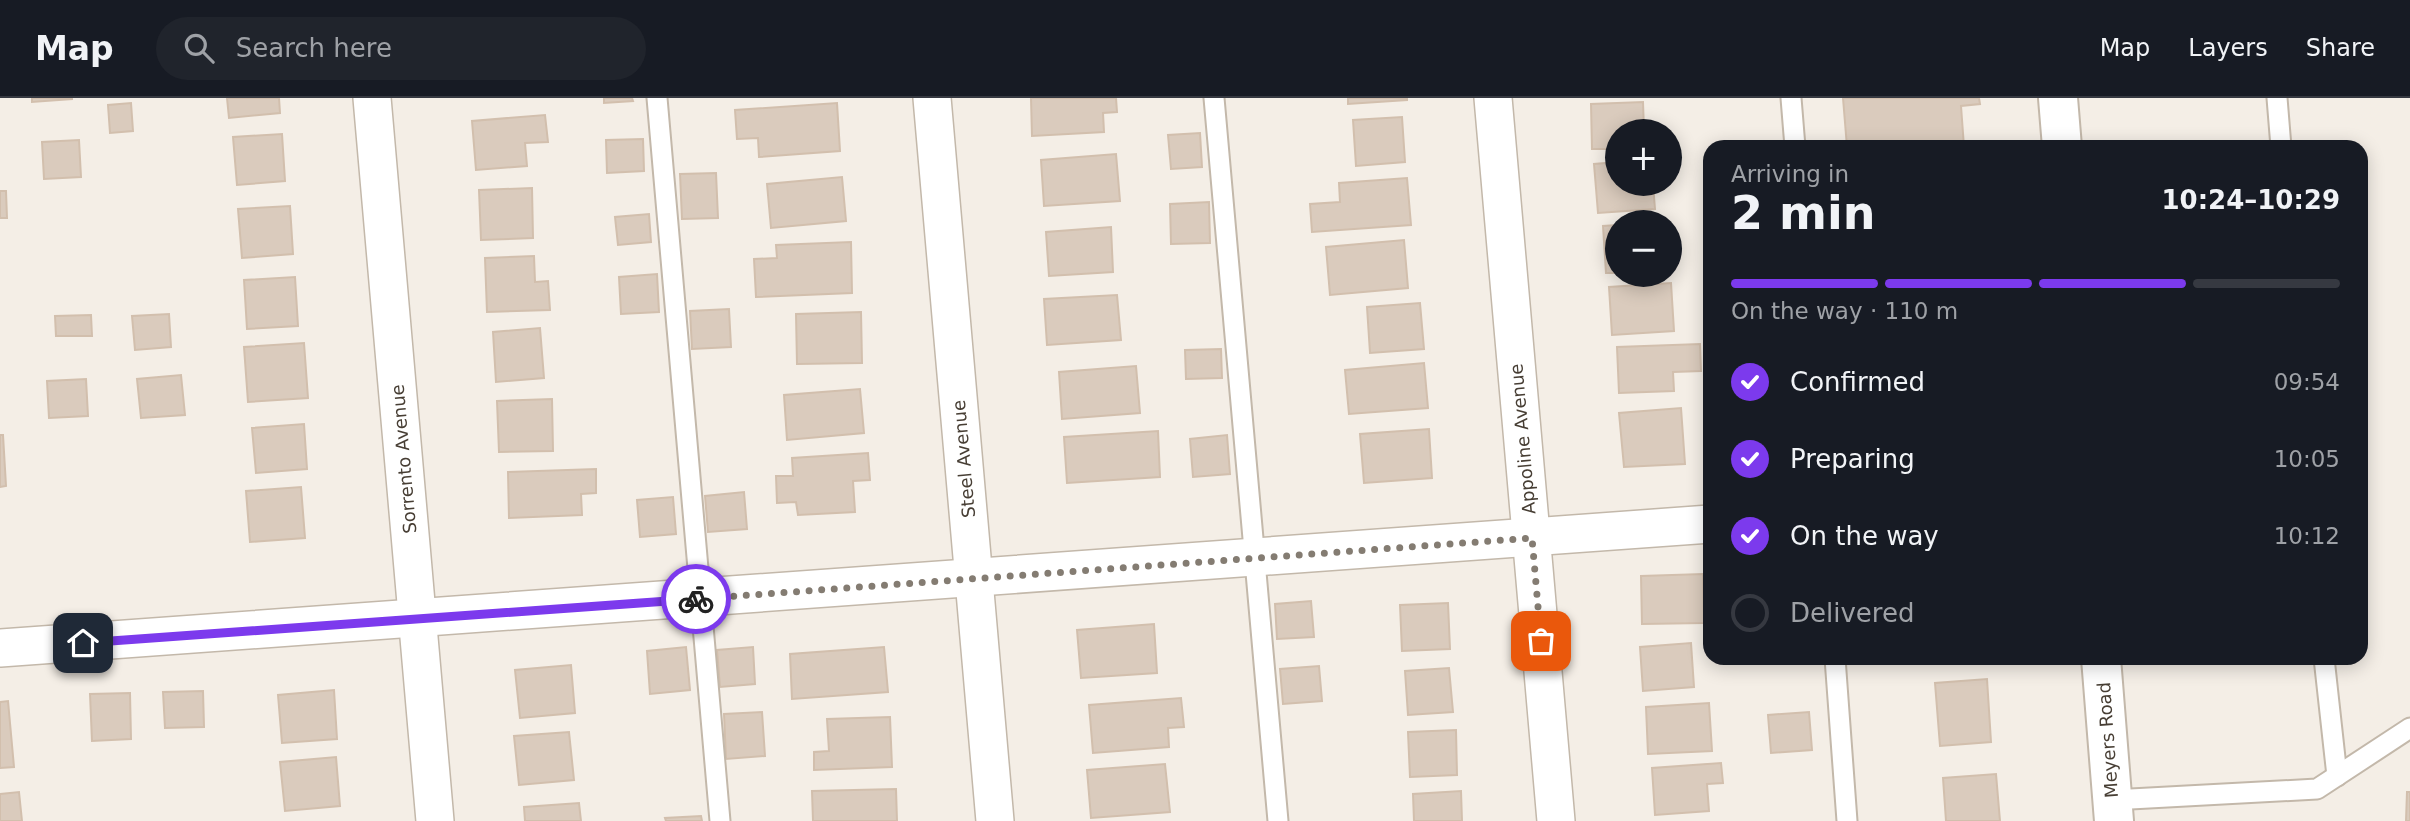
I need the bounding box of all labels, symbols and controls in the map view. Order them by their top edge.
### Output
search box [156,17,646,80]
text: Map [35,29,114,68]
icon: search [180,29,218,67]
text: Search here [236,33,392,63]
text: Map [2100,34,2150,62]
text: Layers [2188,34,2268,62]
text: Share [2306,34,2375,62]
map controls [1605,119,1682,287]
button: + [1605,119,1682,196]
text: Arriving in [1731,161,1849,187]
text: 10:24–10:29 [2161,185,2340,215]
text: 2 min [1731,186,1875,240]
button: − [1605,210,1682,287]
text: On the way · 110 m [1731,298,1958,324]
street label: Appoline Avenue [1505,363,1540,515]
icon: check [1731,363,1769,401]
text: Confirmed [1790,367,1925,397]
text: 09:54 [2274,369,2340,395]
street label: Sorrento Avenue [387,384,420,535]
street label: Steel Avenue [948,399,979,519]
icon: check [1731,440,1769,478]
text: Preparing [1790,444,1915,474]
text: 10:05 [2274,446,2340,472]
icon: check [1731,517,1769,555]
text: On the way [1790,521,1939,551]
text: 10:12 [2274,523,2340,549]
courier [661,564,731,634]
icon: bike [677,580,715,618]
text: Delivered [1790,598,1914,628]
pin [1511,611,1571,671]
pin [53,613,113,673]
icon: bag [1522,622,1560,660]
icon: home [64,624,102,662]
street label: Meyers Road [2093,681,2122,799]

